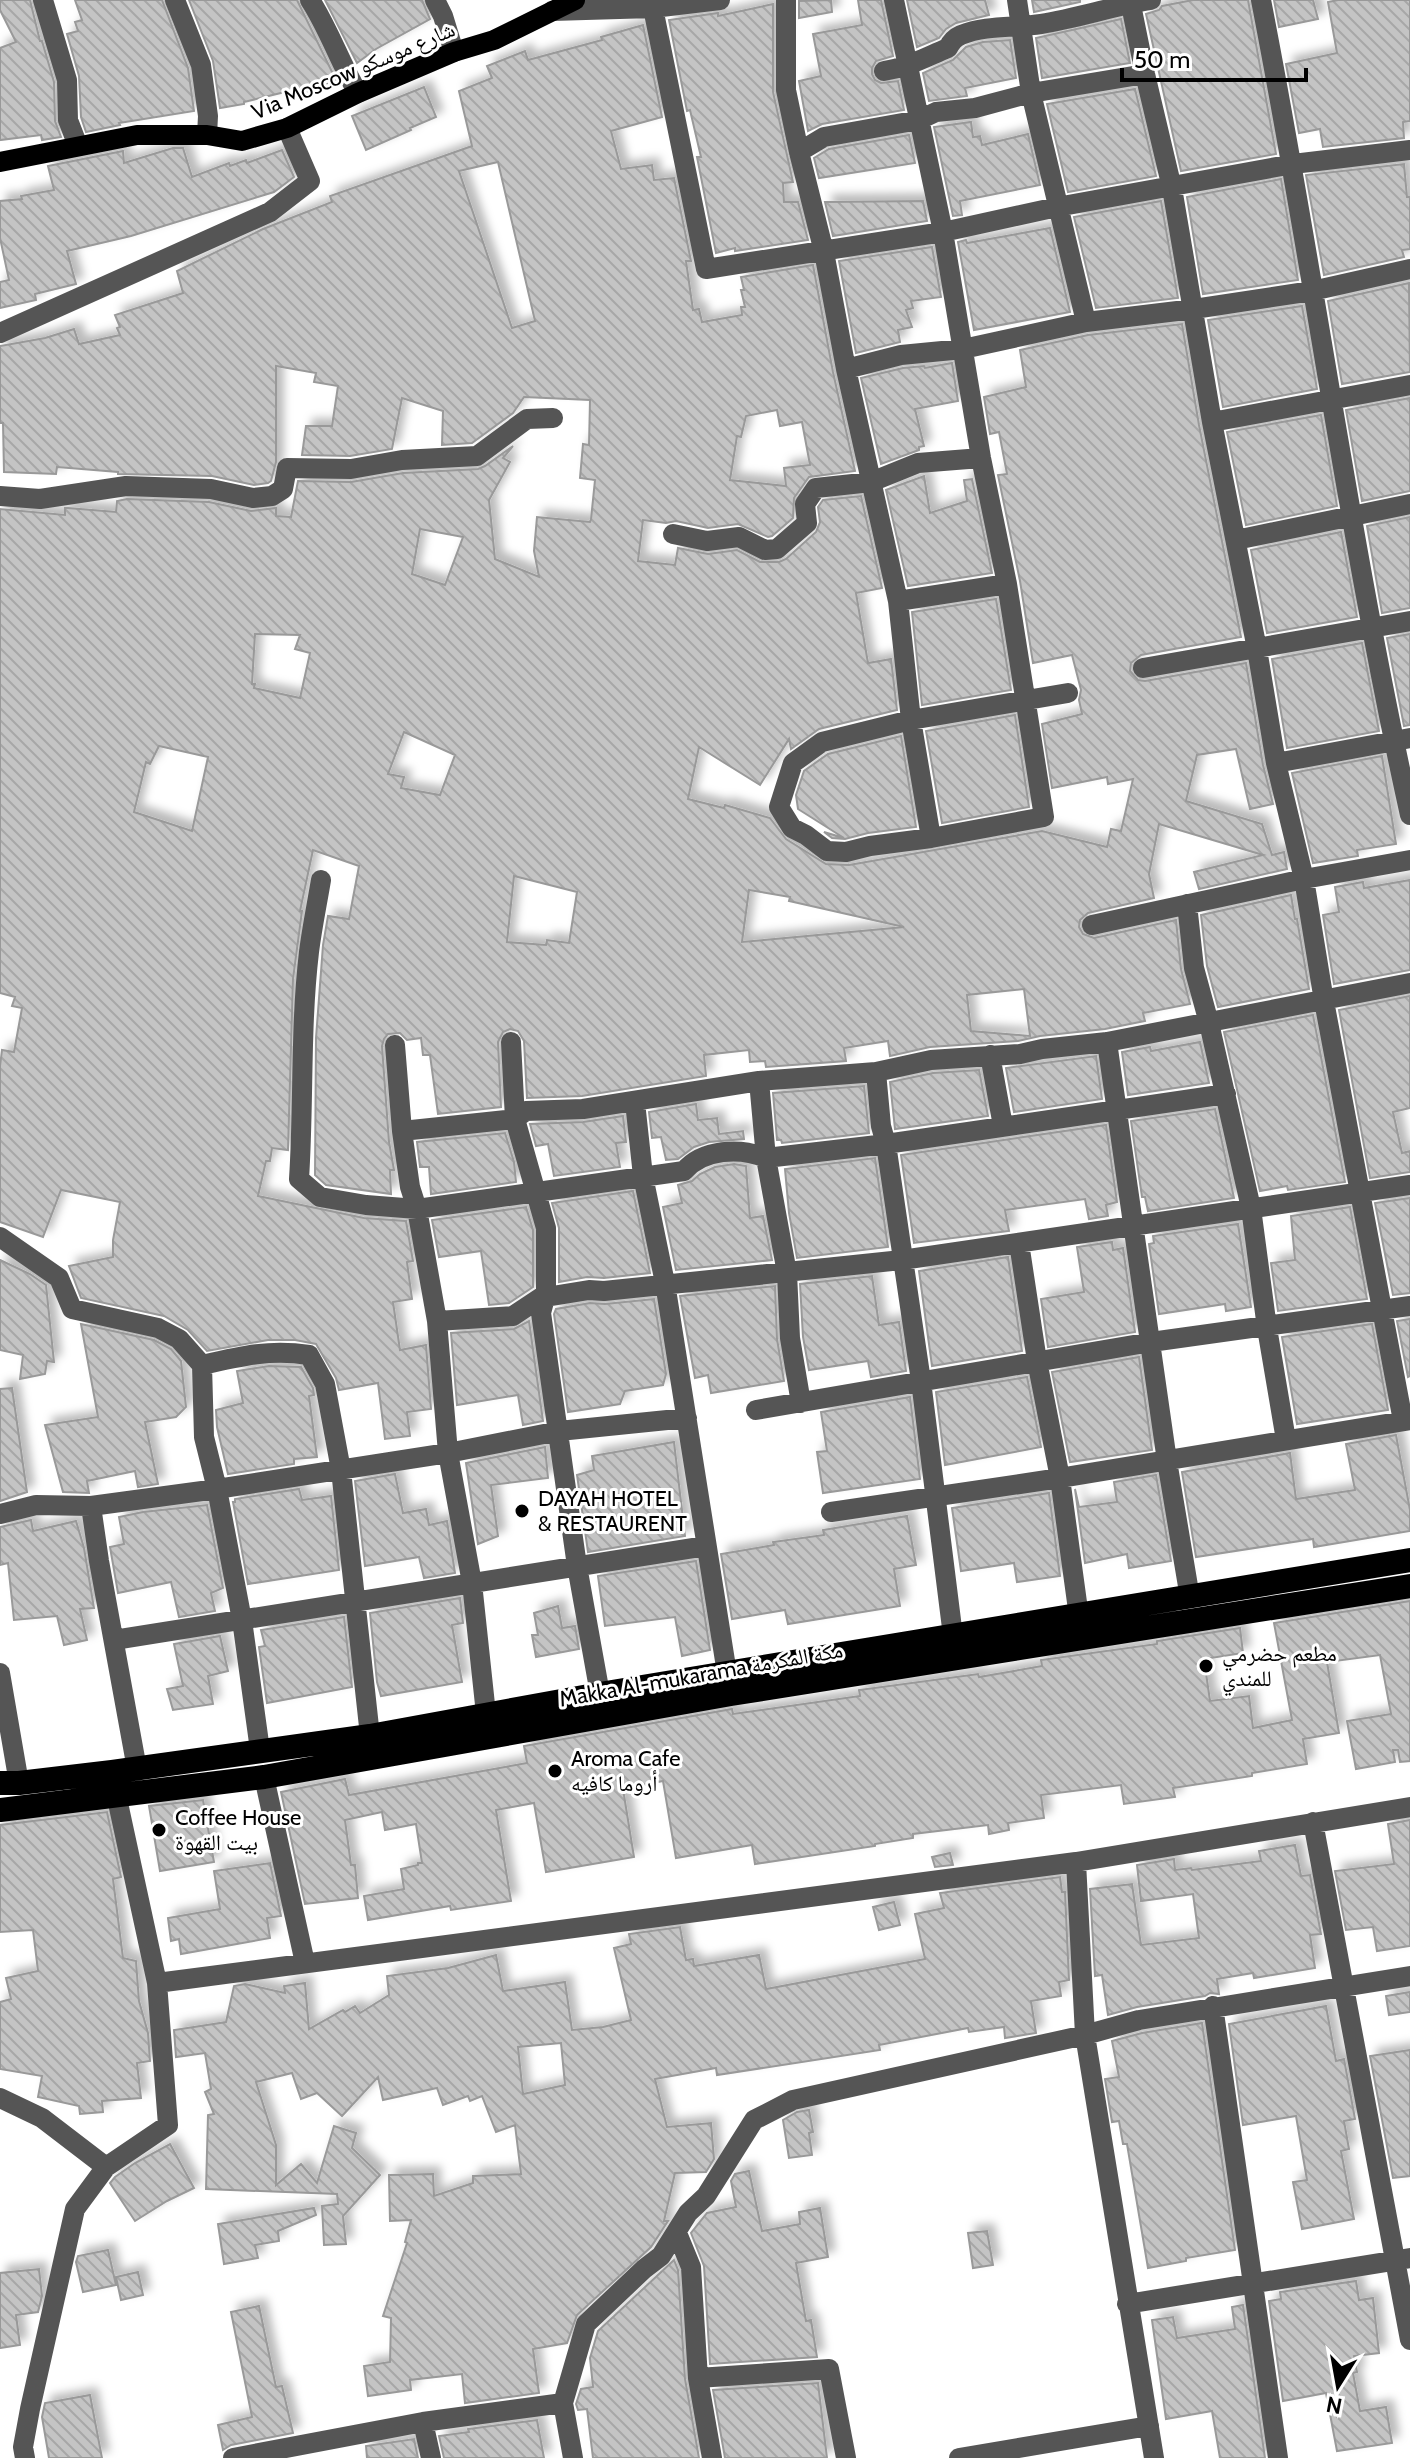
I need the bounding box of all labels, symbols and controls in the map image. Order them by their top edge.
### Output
street label: Via Moscow شارع موسكو [248,15,459,125]
scale bar [1122,32,1306,82]
text: 50 m [1134,45,1190,74]
place label: DAYAH HOTEL & RESTAURENT [538,1485,687,1537]
marker: DAYAH HOTEL & RESTAURENT [513,1502,531,1520]
street label: Makka Al-mukarama مكة المكرمة [557,1636,845,1713]
place label: مطعم حضرمي للمندي [1222,1640,1337,1696]
marker: مطعم حضرمي للمندي [1197,1657,1215,1675]
place label: Aroma Cafe أروما كافيه [571,1745,680,1797]
marker: Aroma Cafe أروما كافيه [546,1762,564,1780]
place label: Coffee House بيت القهوة [175,1804,301,1856]
marker: Coffee House بيت القهوة [150,1821,168,1839]
north arrow [1298,2346,1378,2426]
text: N [1324,2390,1344,2420]

